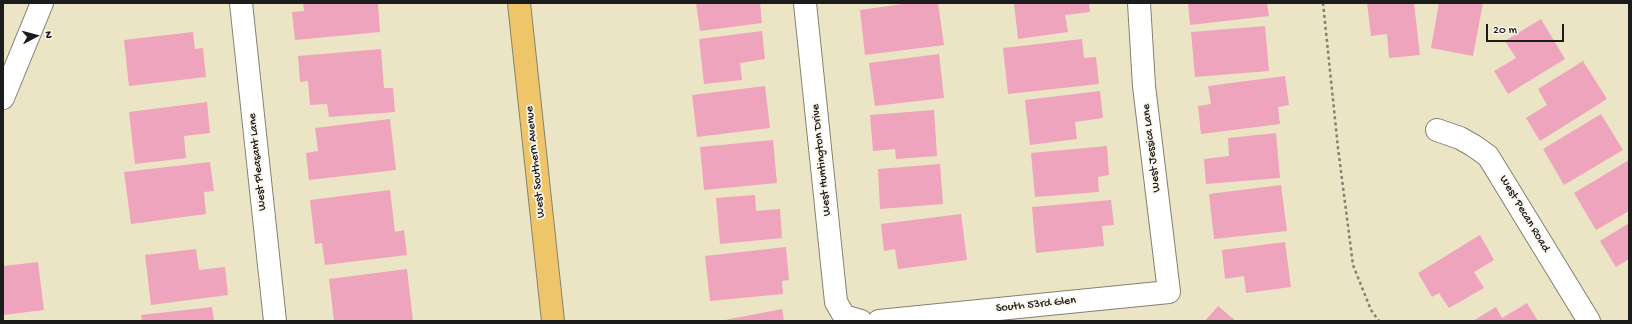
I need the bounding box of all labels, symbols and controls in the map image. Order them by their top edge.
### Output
north arrow [16,16,56,56]
scale bar [1488,16,1566,42]
text: 20 m [1493,24,1517,38]
text: N [42,31,54,39]
street label: West Huntington Drive [809,103,835,217]
street label: West Jessica Lane [1139,103,1165,193]
street label: West Southern Avenue [523,105,549,219]
street label: West Pleasant Lane [246,112,270,212]
street label: West Pecan Road [1495,173,1553,255]
street label: South 53rd Glen [995,294,1077,316]

